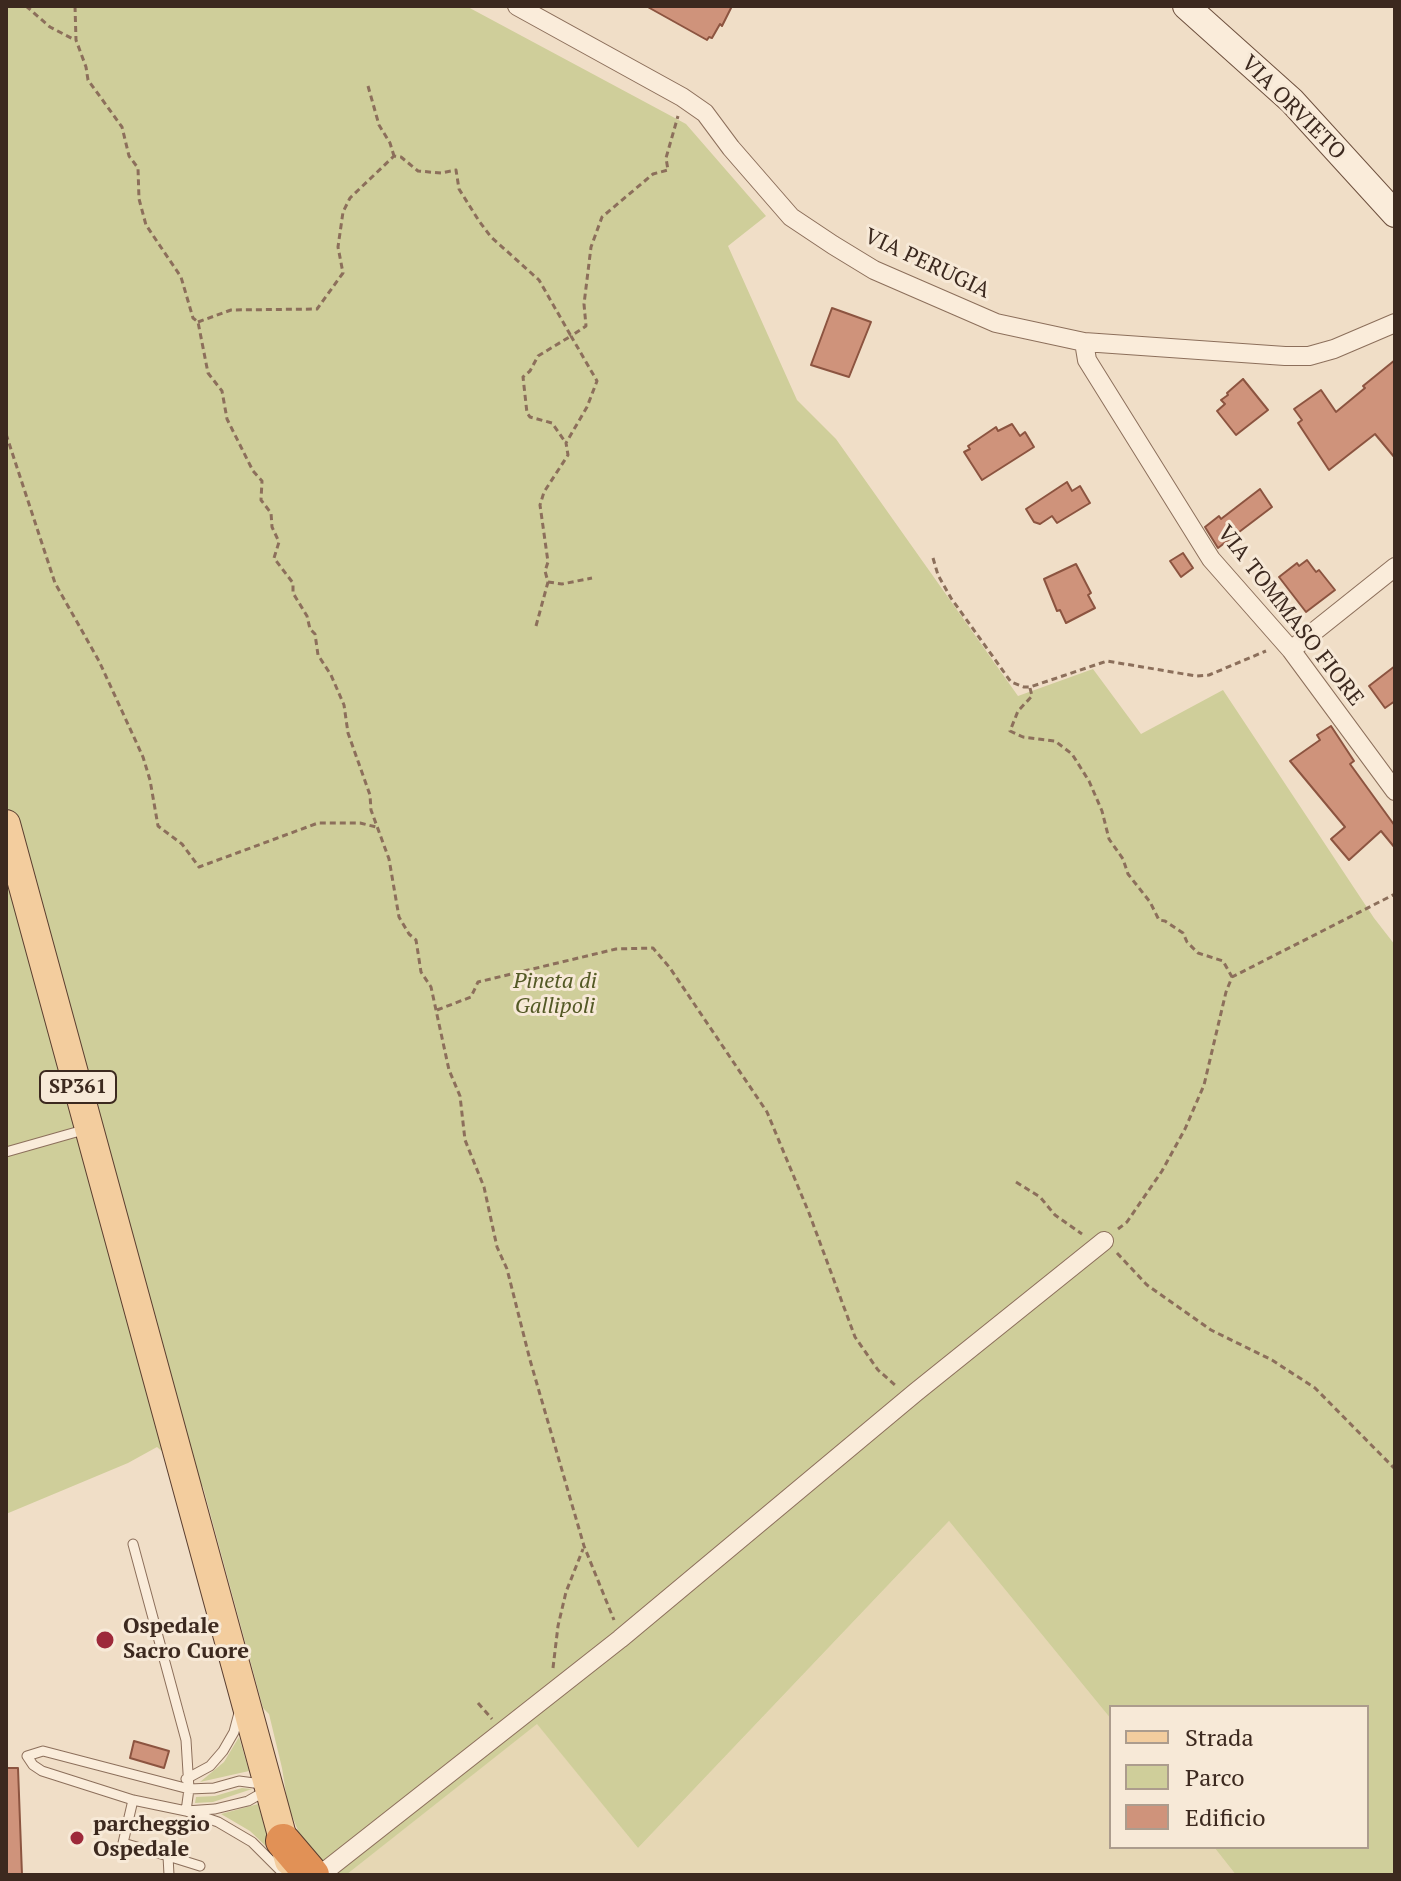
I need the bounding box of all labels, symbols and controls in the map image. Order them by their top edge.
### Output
street label: VIA ORVIETO [1235,50,1351,166]
street label: VIA PERUGIA [860,223,994,305]
street label: VIA TOMMASO FIORE [1211,520,1369,712]
park label: Pineta di Gallipoli [513,969,597,1020]
road number: SP361 [40,1071,116,1103]
place label: Ospedale Sacro Cuore [123,1614,249,1666]
marker: Ospedale Sacro Cuore [94,1629,116,1651]
legend [1109,1705,1369,1849]
text: Strada [1185,1721,1254,1753]
text: Parco [1185,1761,1245,1793]
text: Edificio [1185,1801,1266,1833]
place label: parcheggio Ospedale [93,1812,210,1864]
marker: parcheggio Ospedale [68,1829,86,1847]

